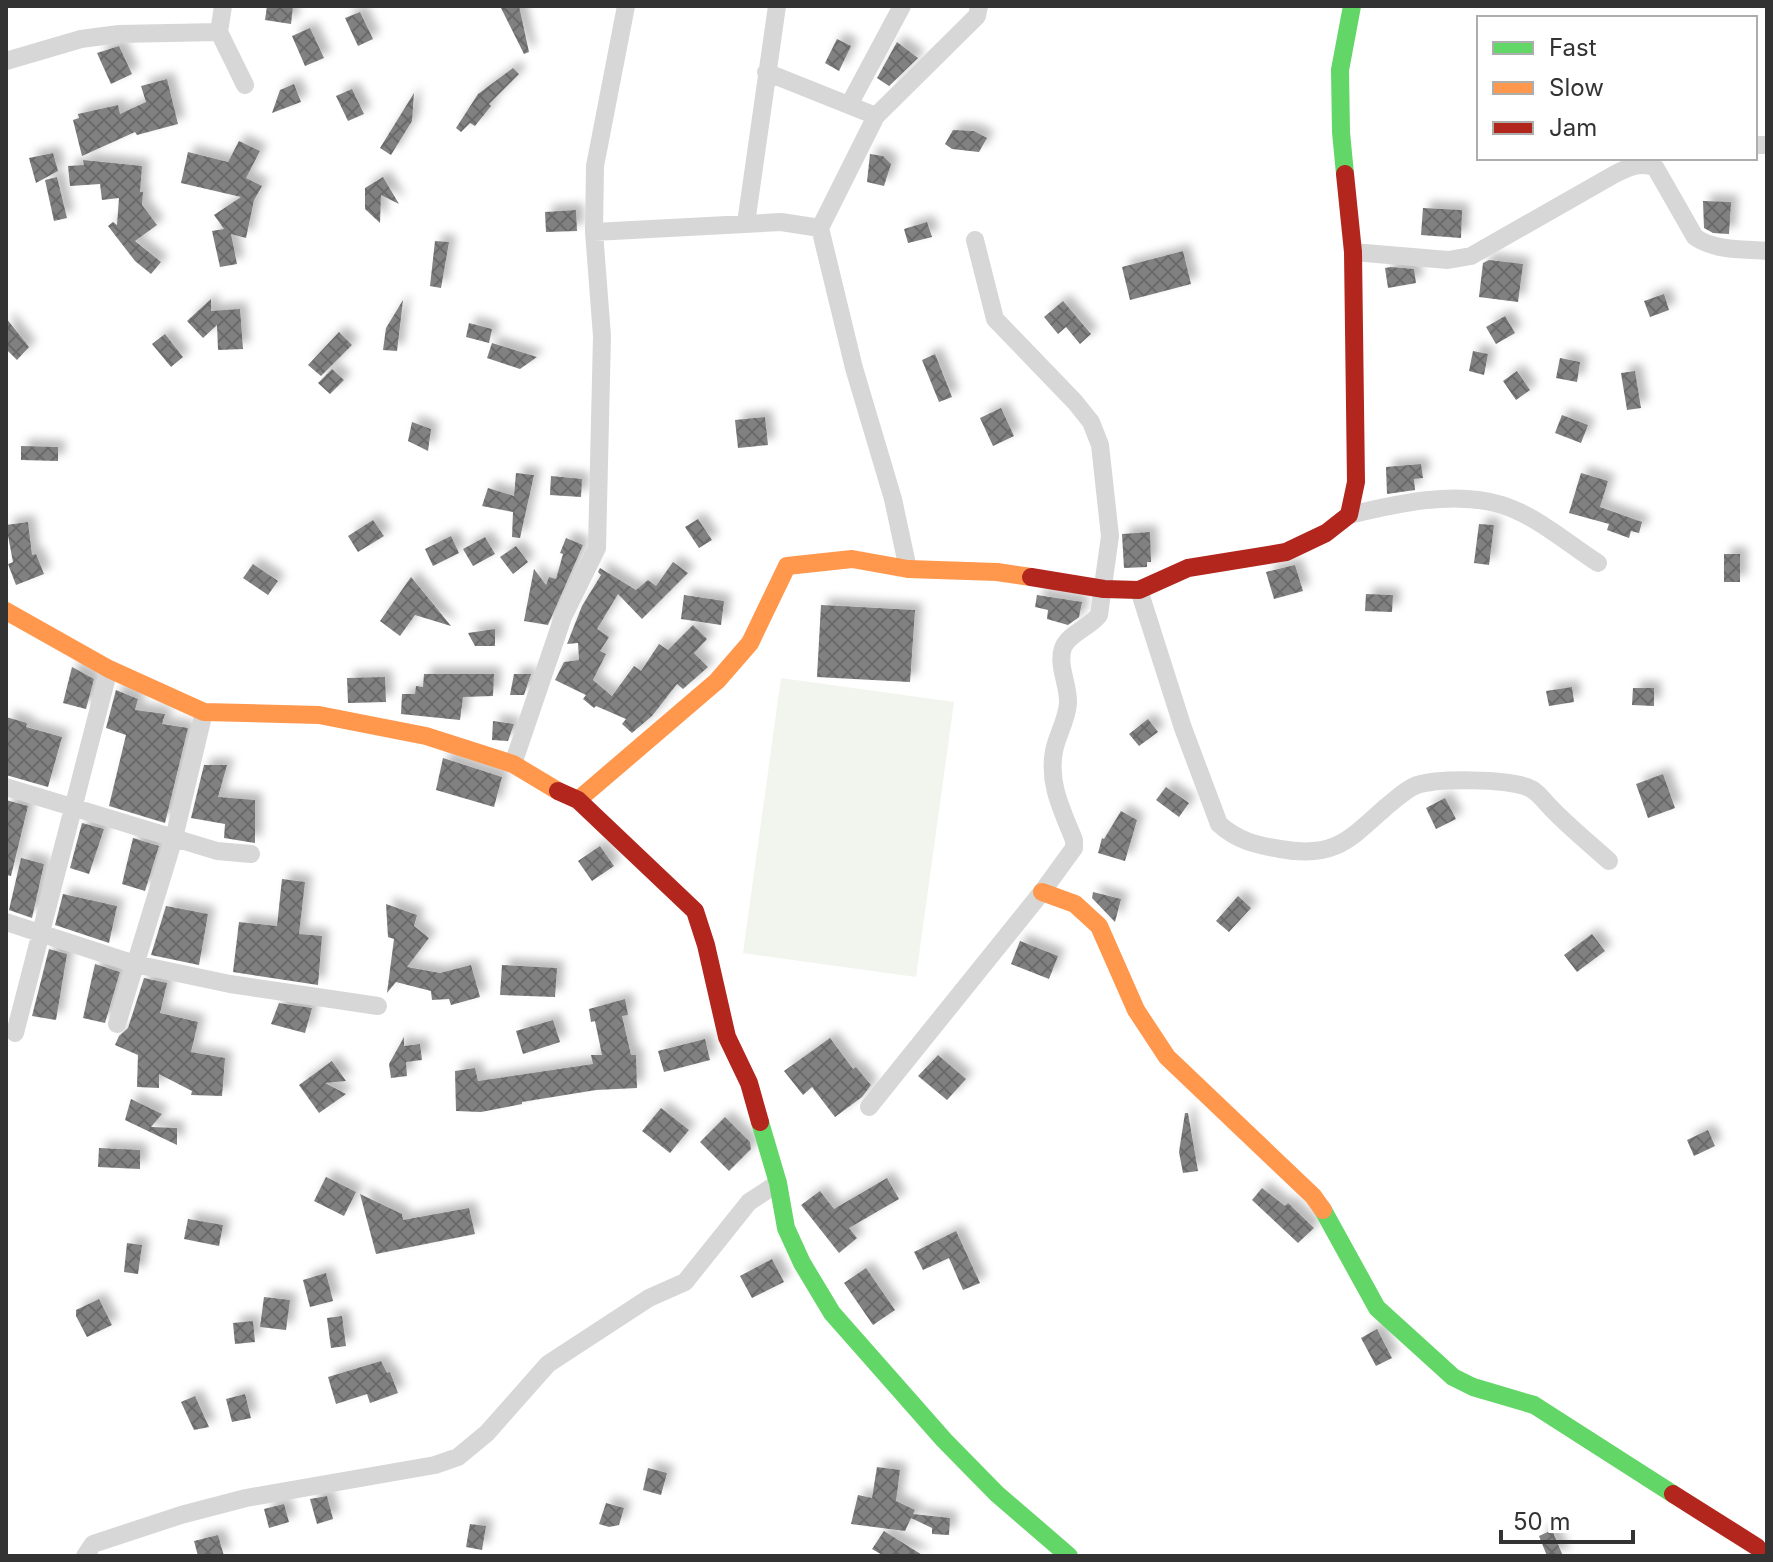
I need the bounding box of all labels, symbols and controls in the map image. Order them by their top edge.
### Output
legend [1477,16,1757,160]
text: Fast [1549,33,1597,62]
text: Slow [1549,73,1604,102]
text: Jam [1549,113,1597,142]
scale bar [1501,1494,1633,1544]
text: 50 m [1513,1507,1571,1536]

